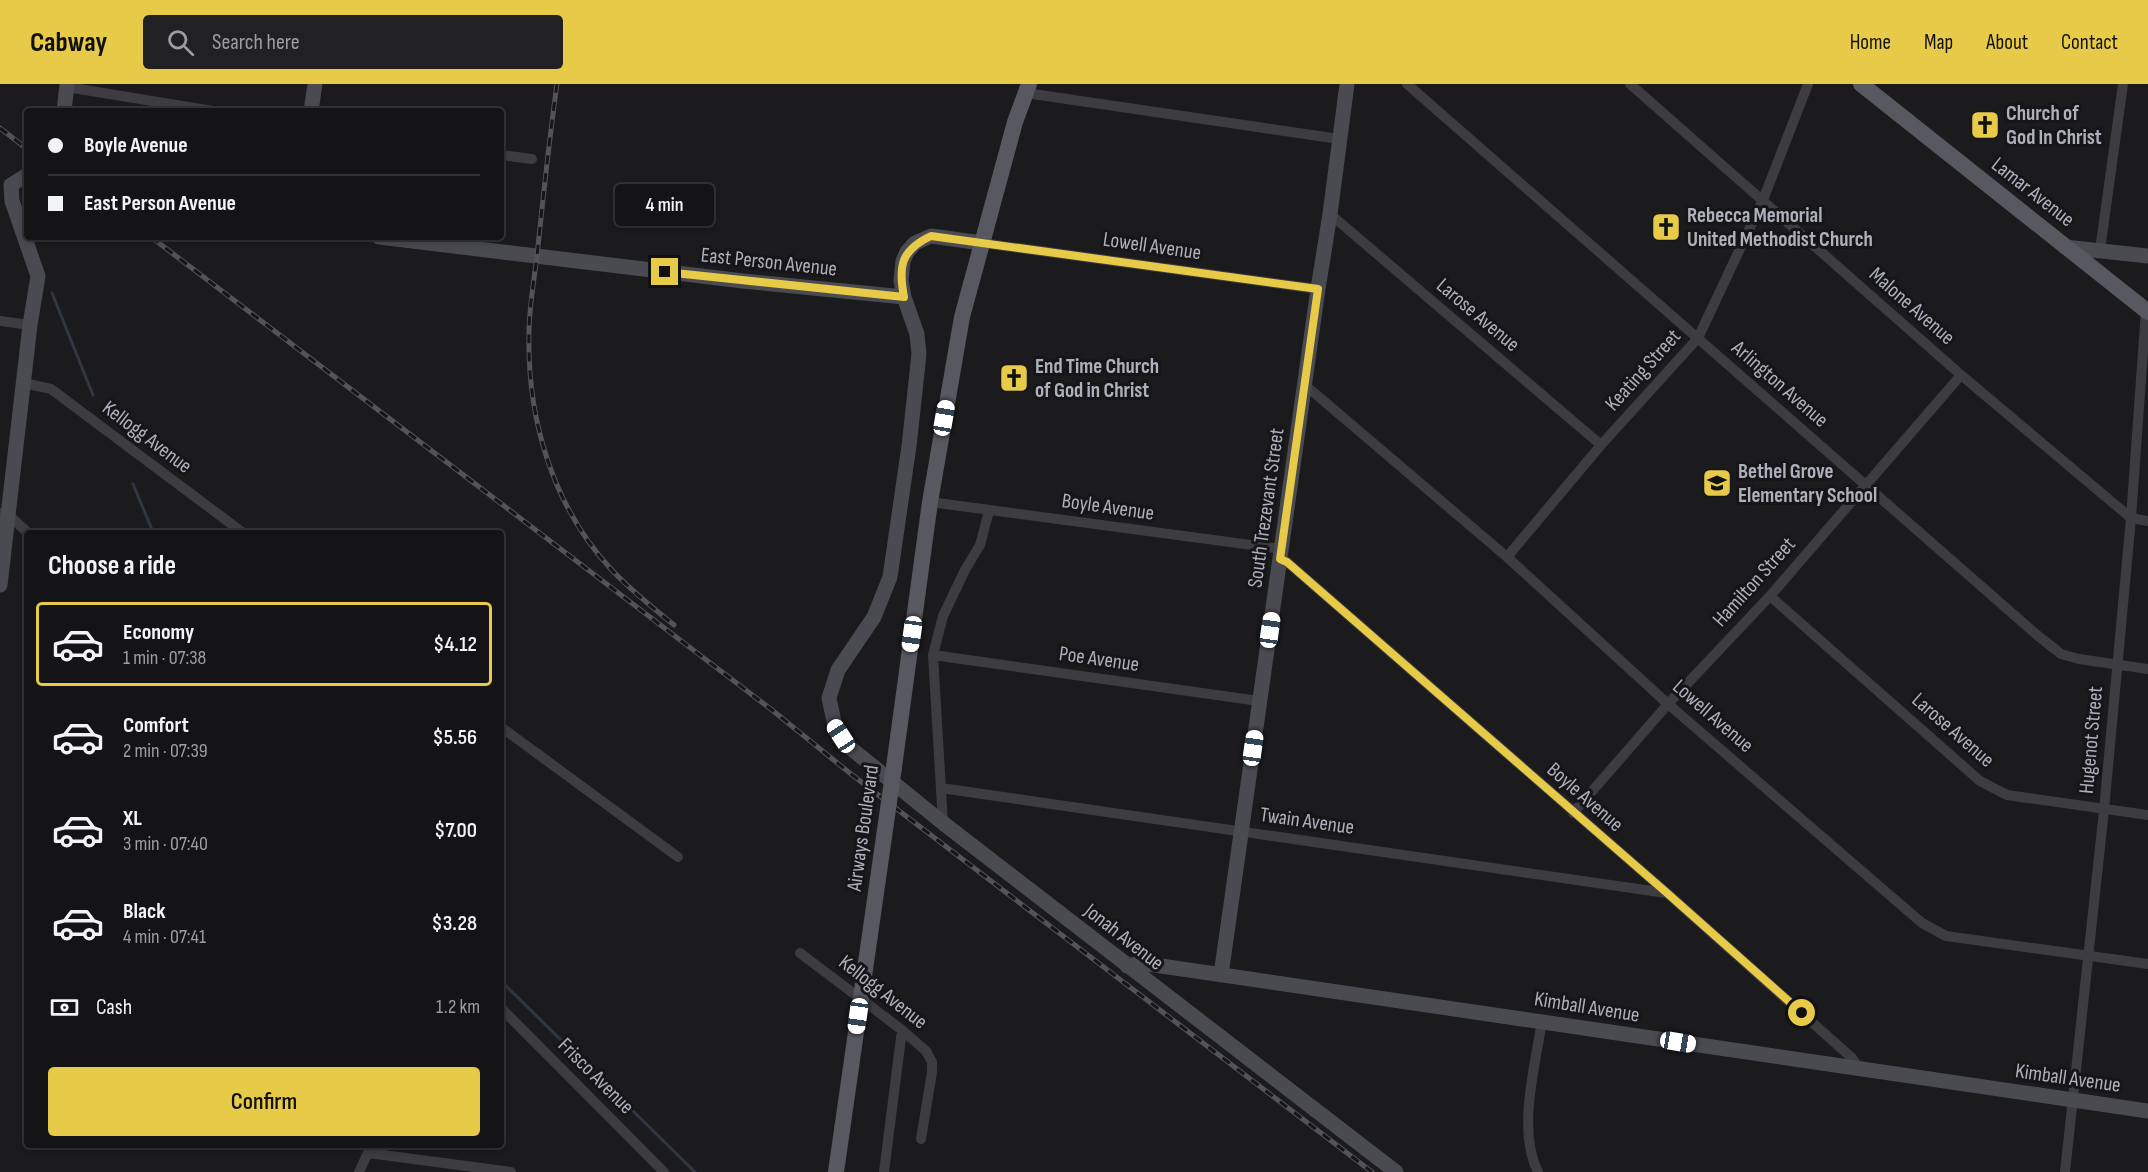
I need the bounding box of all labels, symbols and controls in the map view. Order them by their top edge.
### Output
search box [143,15,563,69]
text: Cabway [30,26,107,59]
icon: search [164,26,197,59]
text: Search here [212,29,300,56]
text: Home [1850,30,1891,55]
text: Map [1924,30,1953,55]
text: About [1986,30,2028,55]
text: Contact [2061,30,2118,55]
place label: Church of God In Christ [2006,101,2102,150]
church icon: Church of God In Christ [1969,109,2001,141]
text: Boyle Avenue [84,132,188,159]
street label: Lamar Avenue [1987,152,2079,232]
callout: 4 min [616,185,714,227]
text: East Person Avenue [84,190,236,217]
text: 4 min [646,193,683,217]
place label: Rebecca Memorial United Methodist Church [1687,203,1873,252]
church icon: Rebecca Memorial United Methodist Church [1650,211,1682,243]
street label: Lowell Avenue [1101,227,1203,265]
street label: East Person Avenue [700,242,838,282]
route end [651,258,678,285]
street label: Malone Avenue [1864,262,1960,350]
street label: Larose Avenue [1431,273,1525,357]
street label: Keating Street [1600,324,1686,416]
street label: Arlington Avenue [1726,335,1833,433]
place label: End Time Church of God in Christ [1035,354,1159,403]
church icon: End Time Church of God in Christ [998,362,1030,394]
street label: Kellogg Avenue [97,395,197,479]
car [932,399,956,437]
street label: South Trezevant Street [1242,427,1290,589]
place label: Bethel Grove Elementary School [1738,459,1877,508]
school or university icon: Bethel Grove Elementary School [1701,467,1733,499]
street label: Boyle Avenue [1060,488,1156,526]
street label: Hamilton Street [1707,532,1801,632]
text: Choose a ride [48,550,176,582]
car [1259,611,1281,649]
car [901,615,923,653]
icon: car [51,617,105,671]
text: Economy [123,619,194,646]
text: $4.12 [433,631,477,658]
street label: Poe Avenue [1057,641,1141,677]
text: 1 min · 07:38 [123,646,206,670]
street label: Lowell Avenue [1668,674,1758,758]
street label: Hugenot Street [2074,685,2108,795]
street label: Larose Avenue [1907,687,1999,773]
icon: car [51,710,105,764]
text: Comfort [123,712,189,739]
car [824,716,858,756]
text: $5.56 [433,724,477,751]
car [1242,729,1264,767]
text: 2 min · 07:39 [123,739,208,763]
street label: Boyle Avenue [1542,757,1628,837]
street label: Airways Boulevard [842,763,884,894]
street label: Twain Avenue [1258,802,1356,840]
icon: car [51,803,105,857]
text: XL [123,805,142,832]
text: $7.00 [434,817,477,844]
text: 3 min · 07:40 [123,832,208,856]
icon: car [51,896,105,950]
text: Black [123,898,165,925]
street label: Jonah Avenue [1079,898,1169,976]
text: $3.28 [432,910,477,937]
text: 4 min · 07:41 [123,925,206,949]
street label: Kellogg Avenue [834,950,932,1034]
street label: Kimball Avenue [1533,986,1641,1028]
icon: cash [48,991,81,1024]
text: Cash [96,994,132,1021]
text: 1.2 km [436,995,480,1019]
car [847,997,869,1035]
route start [1788,999,1815,1026]
car [1659,1030,1697,1054]
street label: Frisco Avenue [553,1033,639,1119]
street label: Kimball Avenue [2014,1058,2122,1098]
button: Confirm [48,1067,480,1136]

